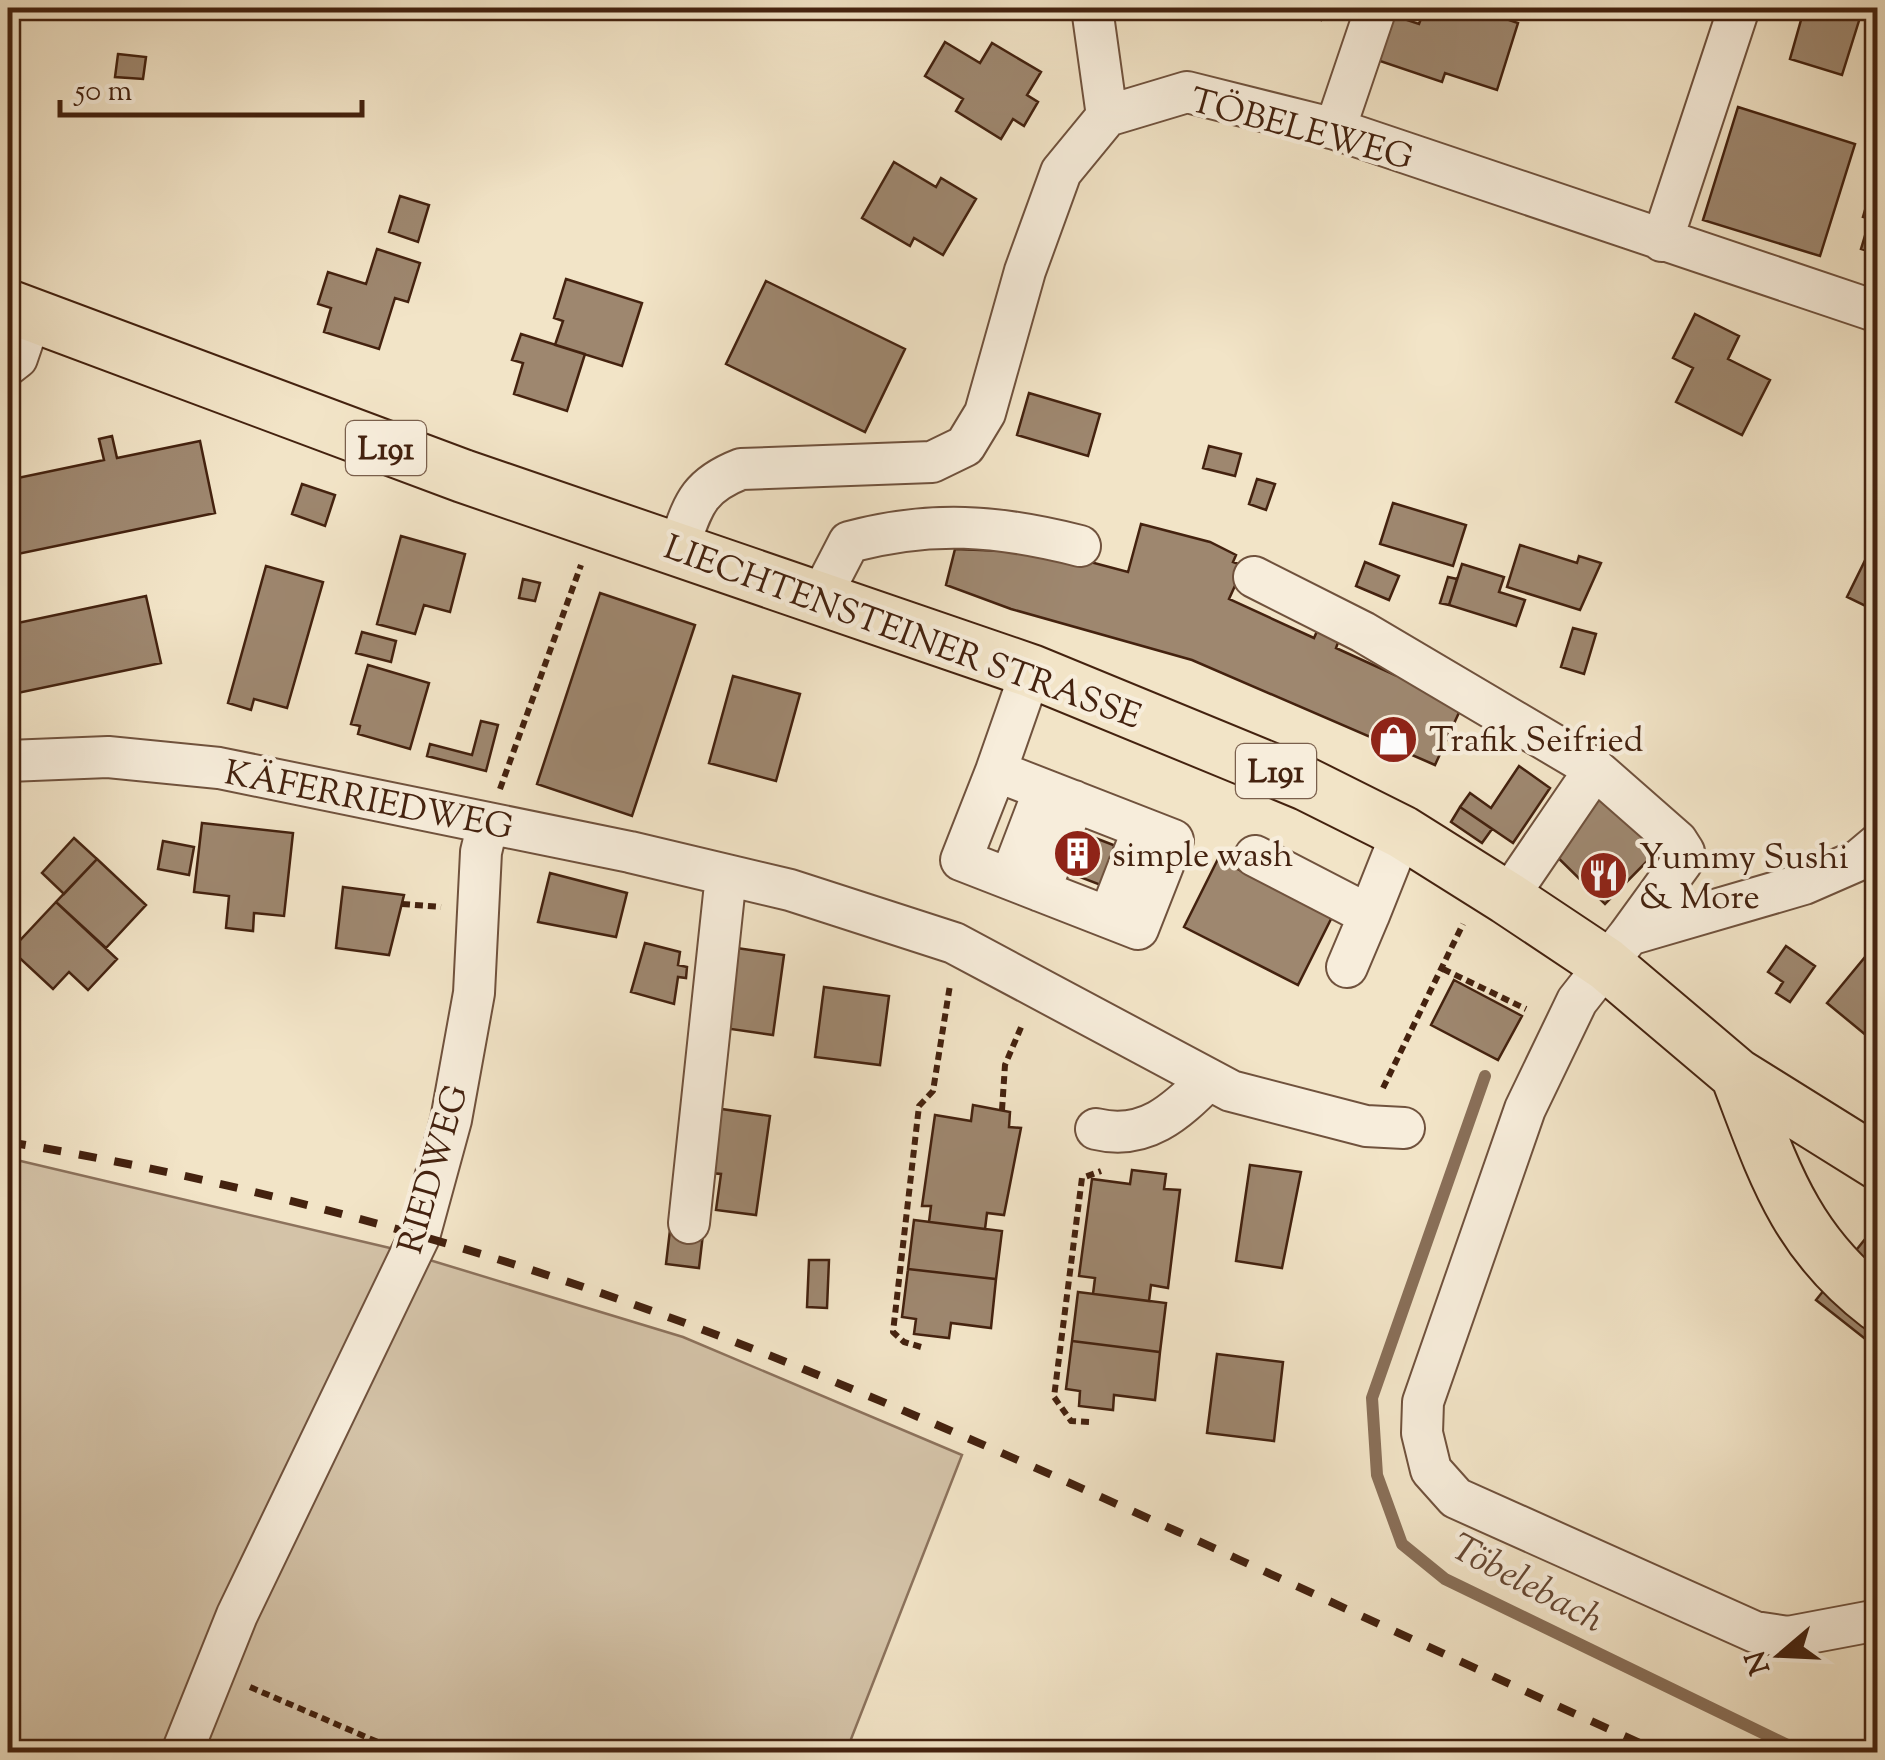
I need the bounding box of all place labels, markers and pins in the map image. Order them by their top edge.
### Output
shop icon: Trafik Seifried [1368,713,1420,765]
place label: Trafik Seifried [1429,717,1644,768]
building icon: simple wash [1051,828,1103,880]
place label: simple wash [1112,832,1293,883]
place label: Yummy Sushi & More [1639,834,1849,925]
restaurant icon: Yummy Sushi & More [1578,850,1630,902]

